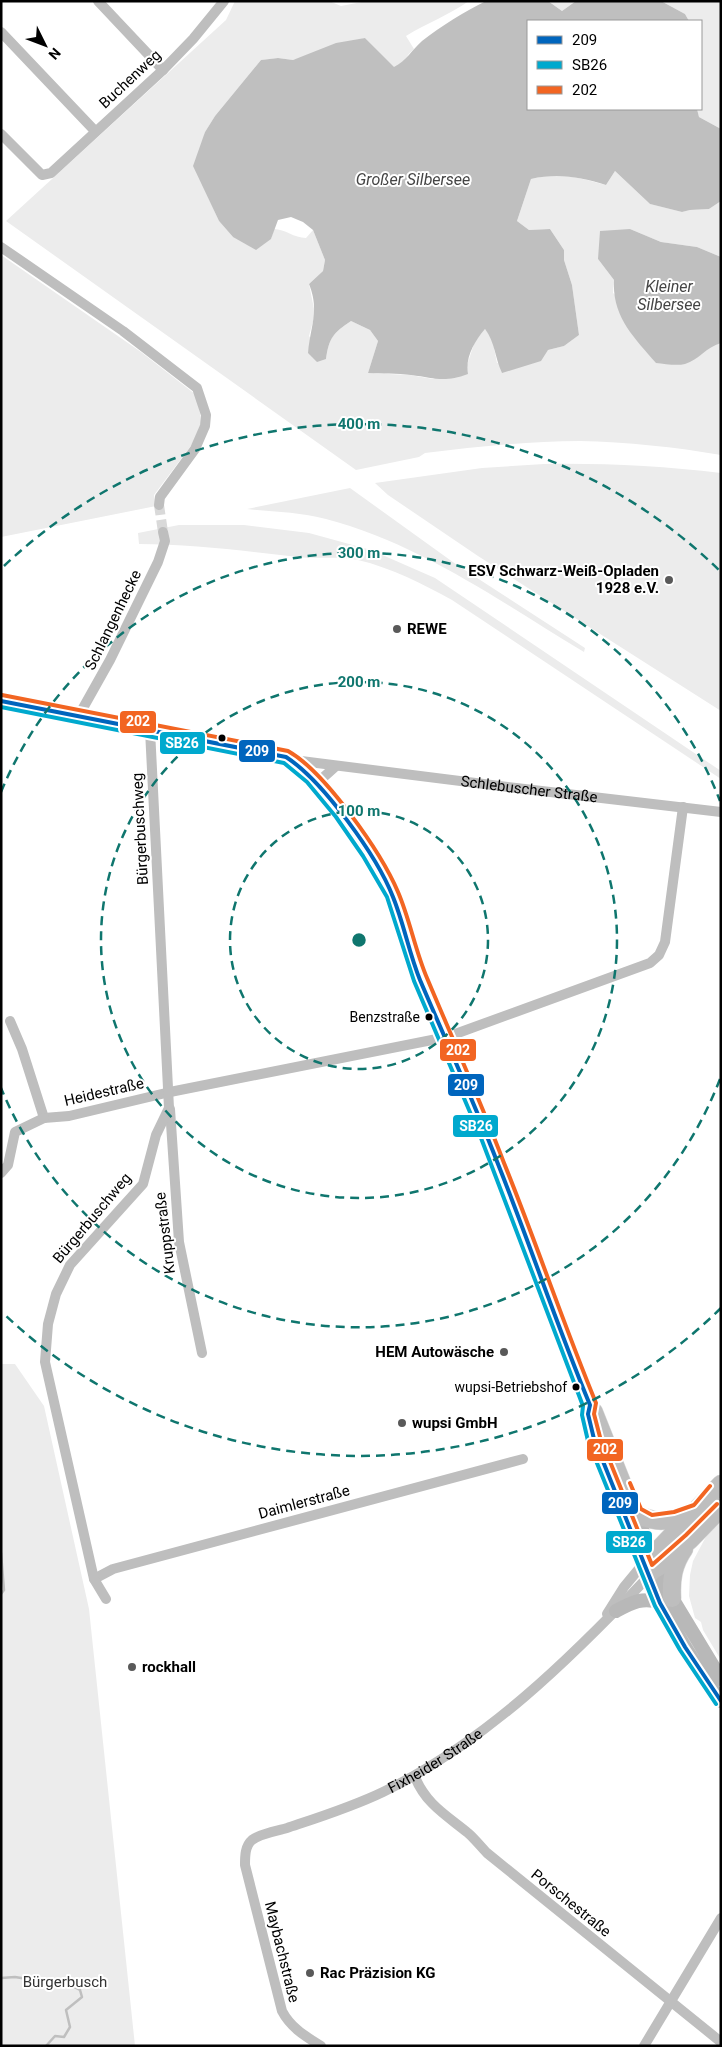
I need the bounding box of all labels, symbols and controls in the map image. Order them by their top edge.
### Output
north arrow [20,20,70,70]
legend [527,20,702,110]
text: 209 [572,31,597,49]
text: N [45,45,64,63]
street label: Buchenweg [95,46,165,112]
text: SB26 [572,56,607,74]
text: 202 [572,81,597,99]
water label: Großer Silbersee [356,170,470,189]
water label: Kleiner Silbersee [637,277,701,314]
text: 400 m [338,415,380,433]
text: 300 m [338,544,380,562]
place label: ESV Schwarz-Weiß-Opladen 1928 e.V. [468,562,659,597]
street label: Schlangenhecke [81,567,145,673]
marker: ESV Schwarz-Weiß-Opladen 1928 e.V. [663,574,675,586]
place label: REWE [407,620,447,638]
marker: REWE [391,623,403,635]
text: 200 m [338,673,380,691]
line badge: 202 [119,710,157,734]
text: 202 [126,713,150,729]
line badge: SB26 [159,731,206,755]
unlabelled marker [217,733,227,743]
text: SB26 [165,735,199,751]
line badge: 209 [238,739,276,763]
text: 209 [245,743,269,759]
street label: Bürgerbuschweg [128,772,152,886]
street label: Schlebuscher Straße [460,772,599,806]
text: 100 m [338,802,380,820]
centre of rings [350,931,368,949]
place label: Benzstraße [350,1009,420,1025]
marker: Benzstraße [424,1012,434,1022]
line badge: 202 [439,1038,477,1062]
text: 202 [446,1042,470,1058]
line badge: 209 [447,1073,485,1097]
street label: Heidestraße [62,1074,146,1110]
text: 209 [454,1077,478,1093]
line badge: SB26 [452,1114,499,1138]
text: SB26 [459,1118,493,1134]
street label: Bürgerbuschweg [49,1169,135,1267]
street label: Kruppstraße [151,1191,179,1275]
place label: HEM Autowäsche [375,1343,494,1361]
marker: HEM Autowäsche [498,1346,510,1358]
place label: wupsi-Betriebshof [454,1379,567,1395]
marker: wupsi-Betriebshof [571,1382,581,1392]
place label: wupsi GmbH [412,1414,498,1432]
marker: wupsi GmbH [396,1417,408,1429]
line badge: 202 [586,1438,624,1462]
text: 202 [593,1441,617,1457]
street label: Daimlerstraße [256,1481,352,1523]
line badge: 209 [601,1491,639,1515]
text: 209 [608,1495,632,1511]
line badge: SB26 [605,1530,653,1554]
text: SB26 [612,1534,646,1550]
place label: rockhall [142,1658,196,1676]
marker: rockhall [126,1661,138,1673]
street label: Fixheider Straße [385,1725,486,1797]
street label: Porschestraße [528,1865,614,1941]
street label: Maybachstraße [261,1900,303,2004]
place label: Rac Präzision KG [320,1964,436,1982]
marker: Rac Präzision KG [304,1967,316,1979]
park label: Bürgerbusch [23,1973,107,1991]

